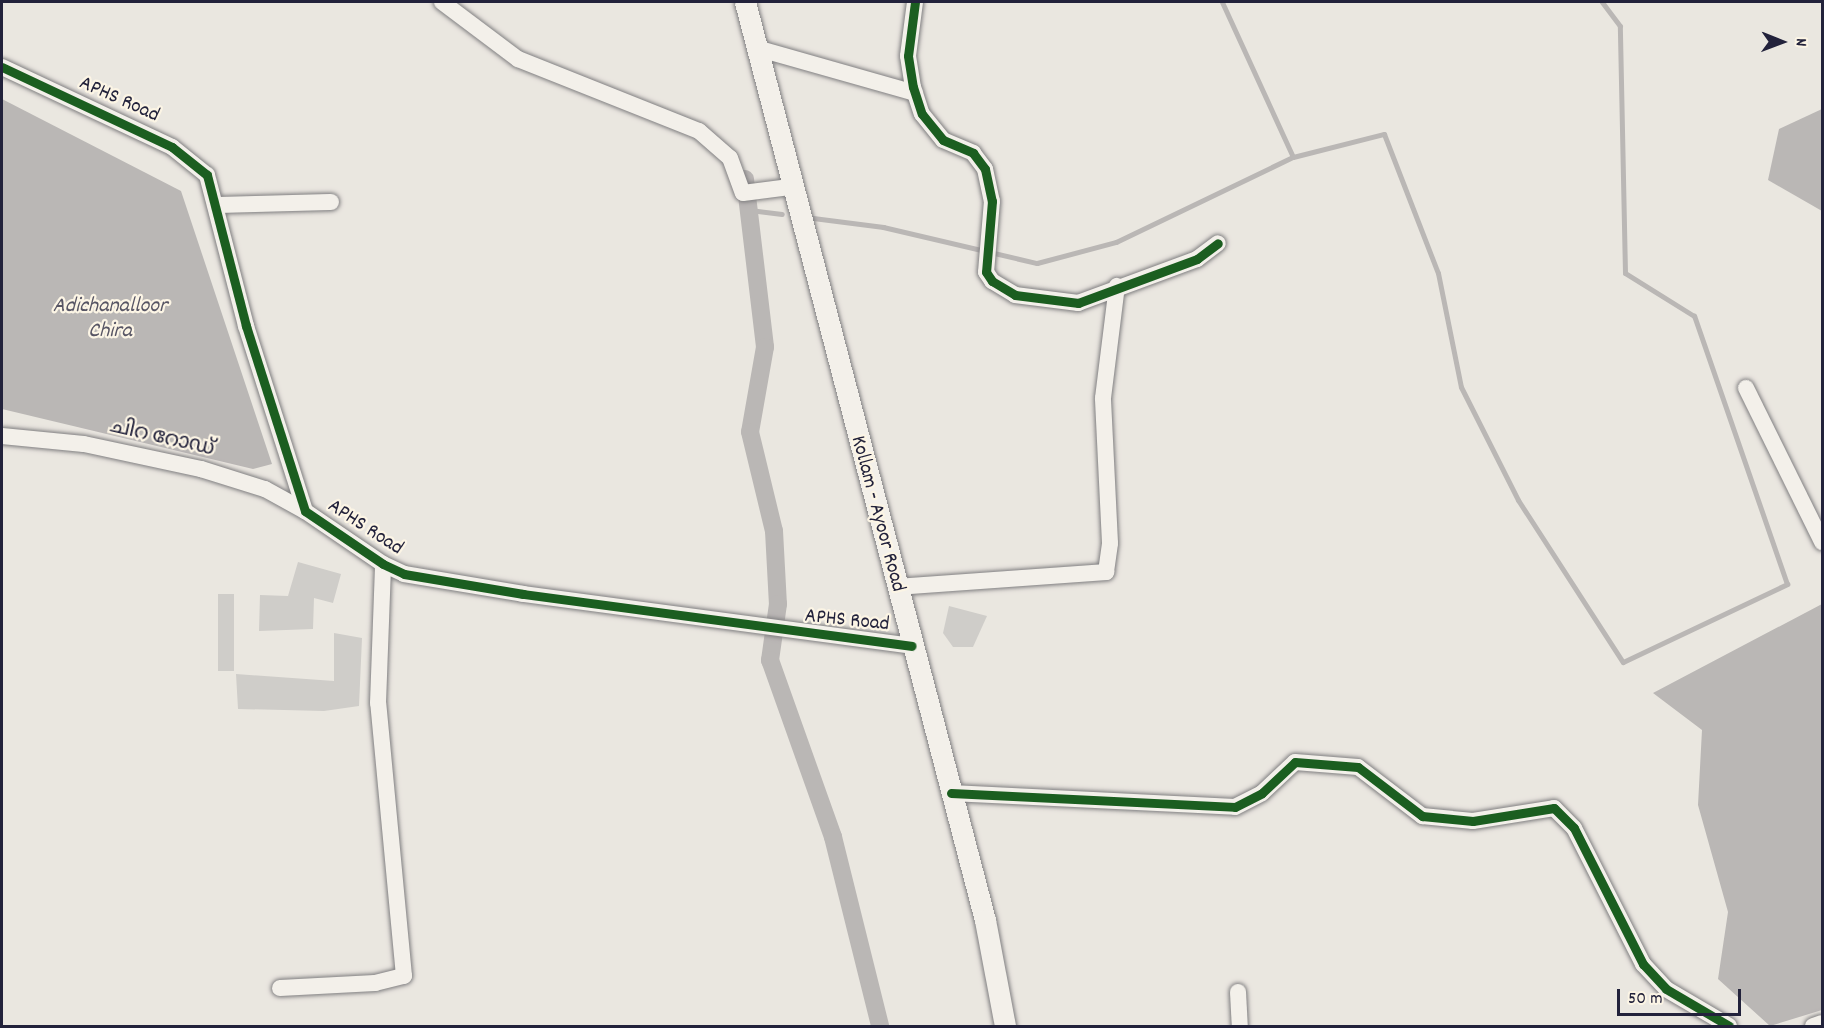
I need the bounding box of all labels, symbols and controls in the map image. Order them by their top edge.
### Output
north arrow [1752,12,1812,72]
text: N [1789,38,1812,46]
street label: APHS Road [75,71,163,129]
water label: Adichanalloor Chira [53,293,167,344]
street label: ചിറ റോഡ് [107,415,217,463]
street label: Kollam - Ayoor Road [844,433,910,595]
street label: APHS Road [322,494,408,562]
street label: APHS Road [803,604,891,638]
scale bar [1620,977,1744,1015]
text: 50 m [1628,987,1663,1012]

